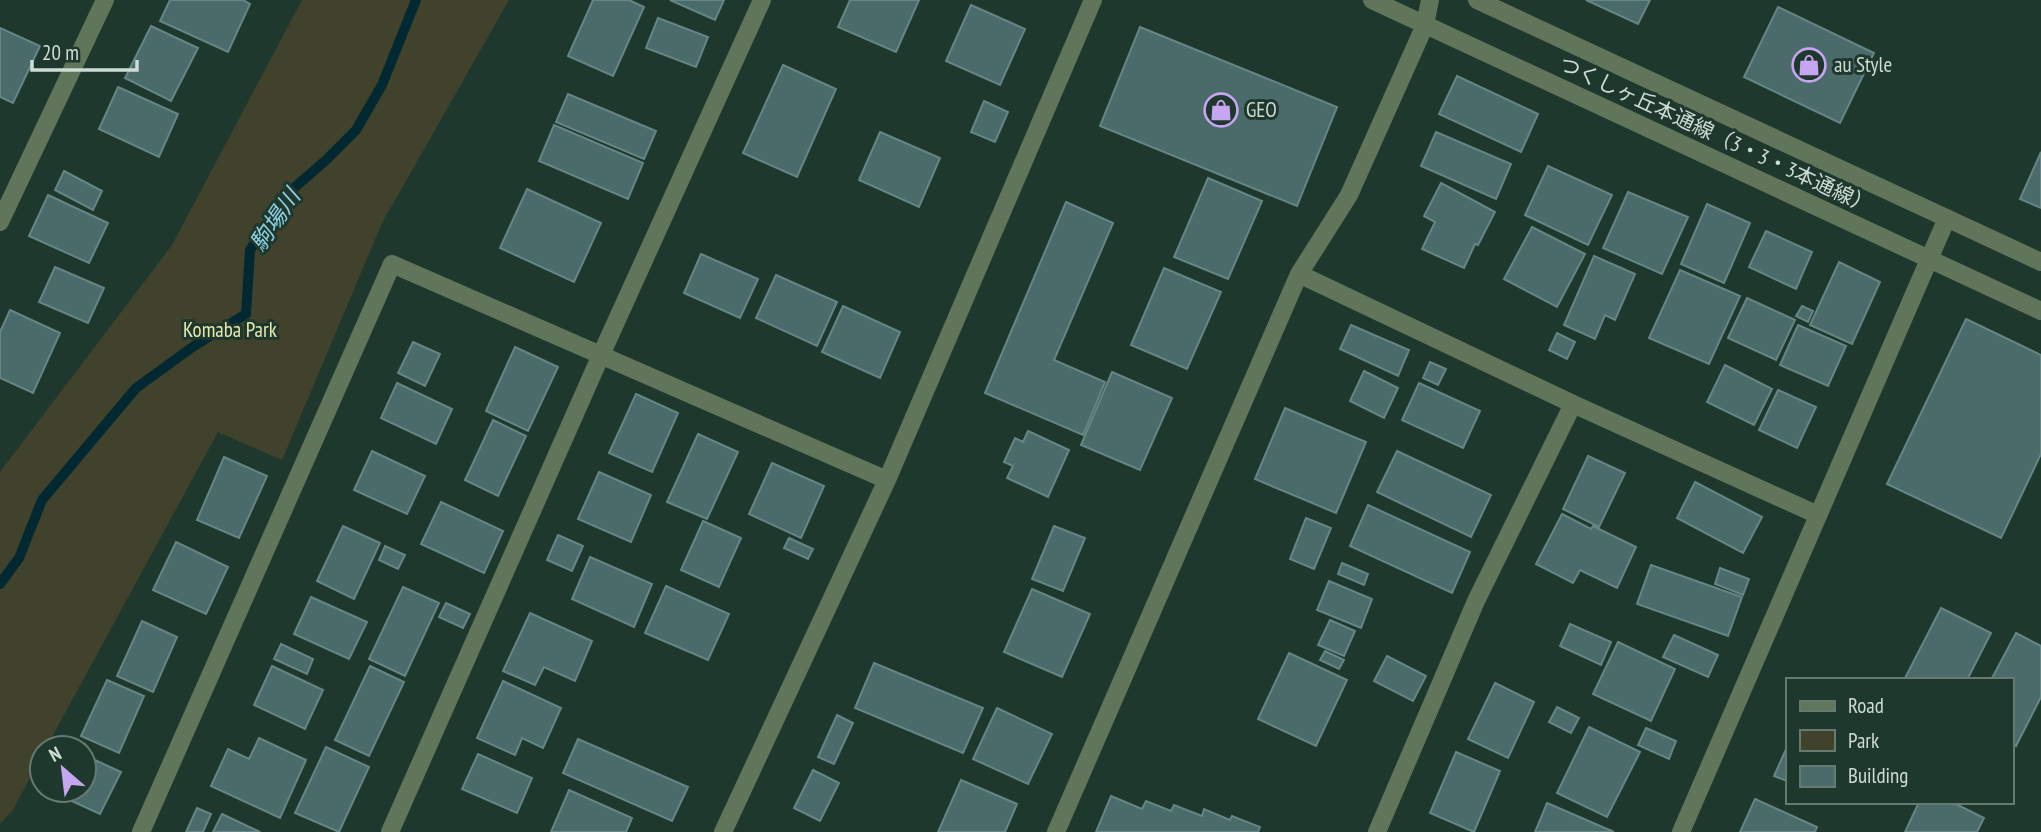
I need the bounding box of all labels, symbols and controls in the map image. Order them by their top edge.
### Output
scale bar [32,28,136,72]
text: 20 m [42,39,79,66]
shop icon: au Style [1790,46,1828,84]
street label: つくしヶ丘本通線（3・3・3本通線） [1555,50,1878,219]
place label: au Style [1834,51,1892,78]
shop icon: GEO [1202,91,1240,129]
place label: GEO [1246,96,1277,123]
water label: 駒場川 [243,181,308,256]
park label: Komaba Park [183,316,277,343]
legend [1786,678,2013,804]
text: Road [1848,692,1884,719]
text: Park [1848,727,1879,754]
north arrow [28,734,98,804]
text: N [45,741,65,767]
text: Building [1848,762,1908,789]

